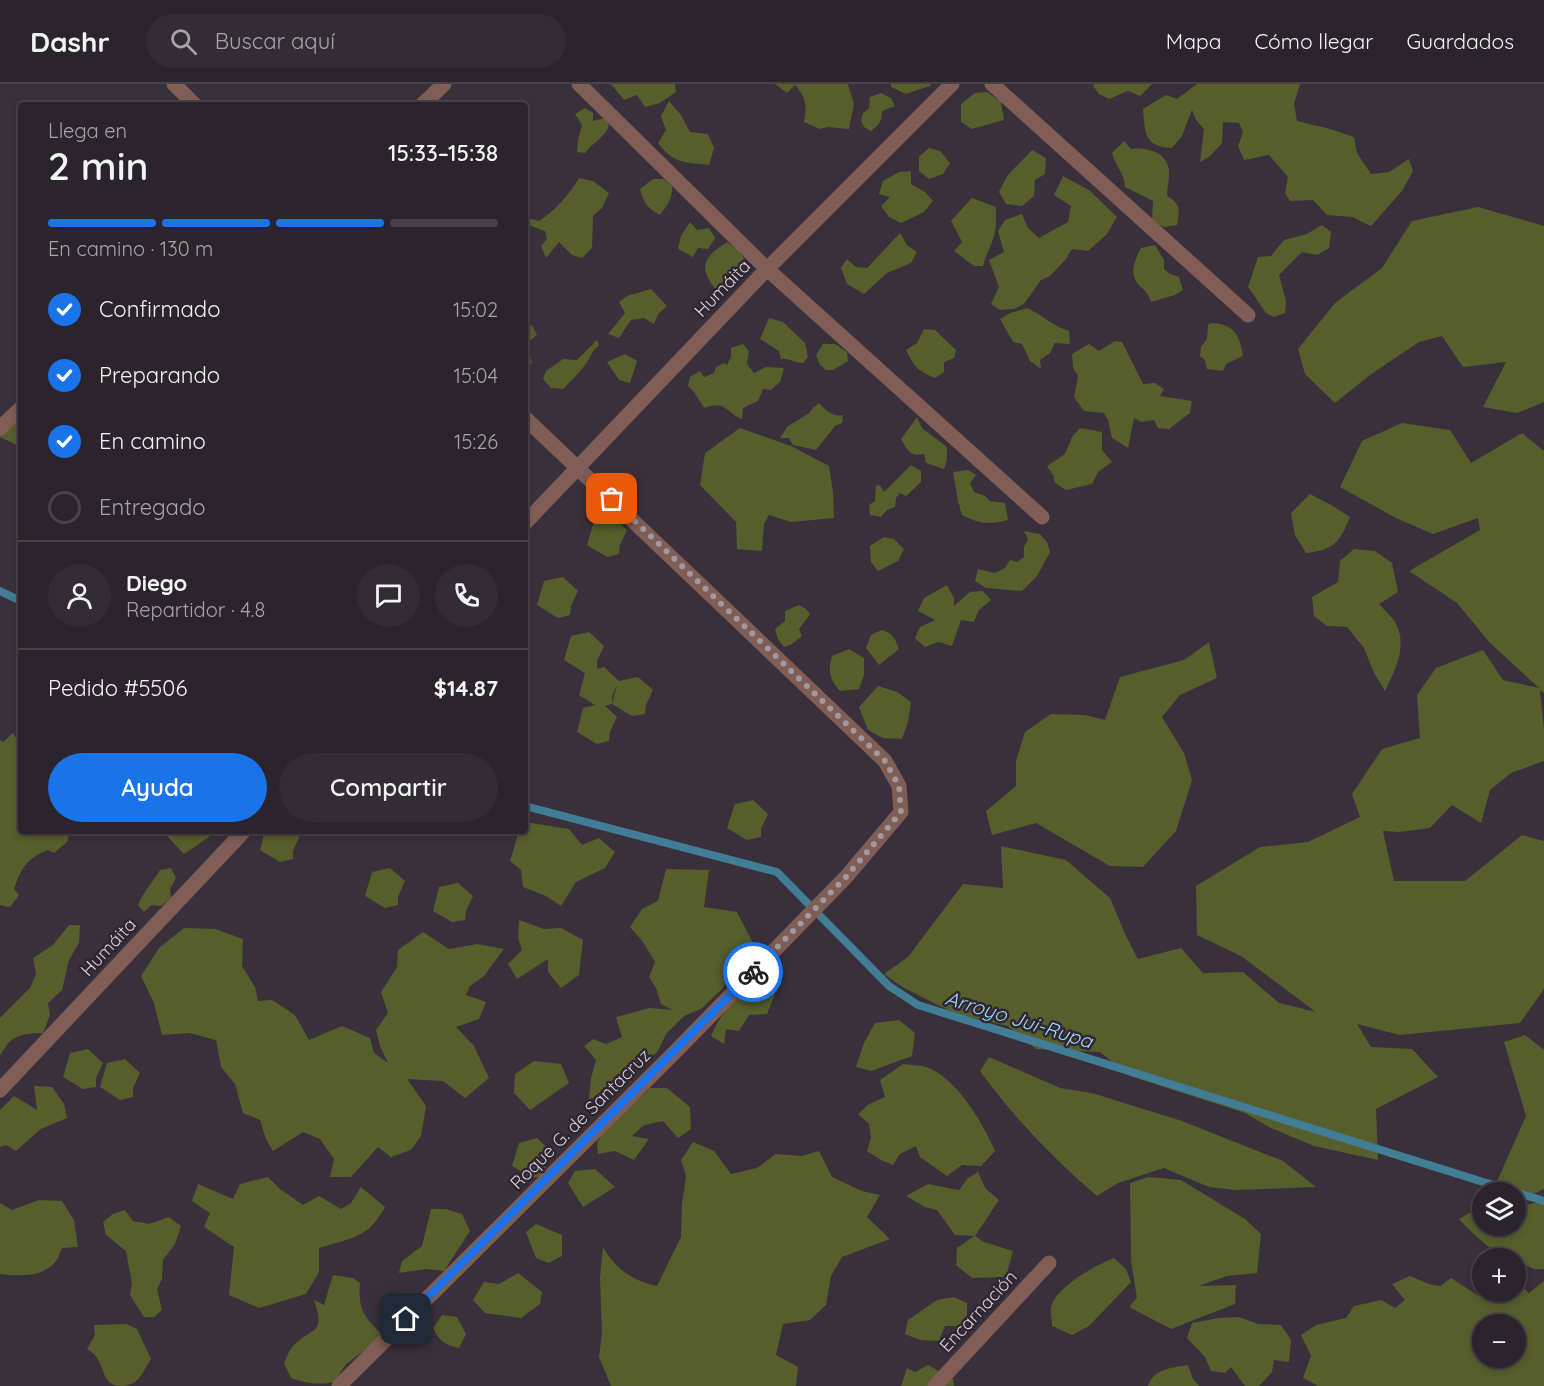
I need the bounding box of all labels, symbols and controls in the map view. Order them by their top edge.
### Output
search box [146,14,566,68]
text: Dashr [30,24,110,59]
icon: search [167,25,200,58]
text: Buscar aquí [215,27,335,55]
text: Mapa [1166,28,1221,54]
text: Cómo llegar [1254,28,1373,54]
text: Guardados [1406,28,1514,54]
text: Llega en [48,118,127,143]
text: 15:33–15:38 [388,139,498,167]
text: 2 min [48,141,149,190]
text: En camino · 130 m [48,236,213,261]
street label: Humáita [689,254,755,322]
icon: check [48,293,81,326]
text: Confirmado [99,295,220,323]
text: 15:02 [453,297,498,322]
icon: check [48,359,81,392]
text: Preparando [99,361,220,389]
text: 15:04 [454,363,498,388]
icon: check [48,425,81,458]
text: En camino [99,427,206,455]
text: 15:26 [454,429,498,454]
pin [586,473,637,524]
icon: bag [595,482,628,515]
text: Entregado [99,493,206,521]
button: person [48,564,111,627]
button: chat [357,564,420,627]
button: phone [435,564,498,627]
text: Diego [126,569,187,597]
text: Repartidor · 4.8 [126,597,265,622]
text: Pedido #5506 [48,674,187,702]
text: $14.87 [434,674,498,702]
button: Ayuda [48,753,267,822]
button: Compartir [279,753,498,822]
street label: Humáita [75,913,141,981]
courier [723,942,783,1002]
icon: bike [737,956,770,989]
water label: Arroyo Jui-Rupa [942,985,1097,1054]
street label: Roque G. de Santacruz [505,1044,655,1194]
map controls [1472,1182,1526,1368]
button: layers [1472,1182,1526,1236]
button: + [1472,1248,1526,1302]
street label: Encarnación [934,1265,1022,1357]
pin [380,1293,431,1344]
icon: home [389,1302,422,1335]
button: − [1472,1314,1526,1368]

